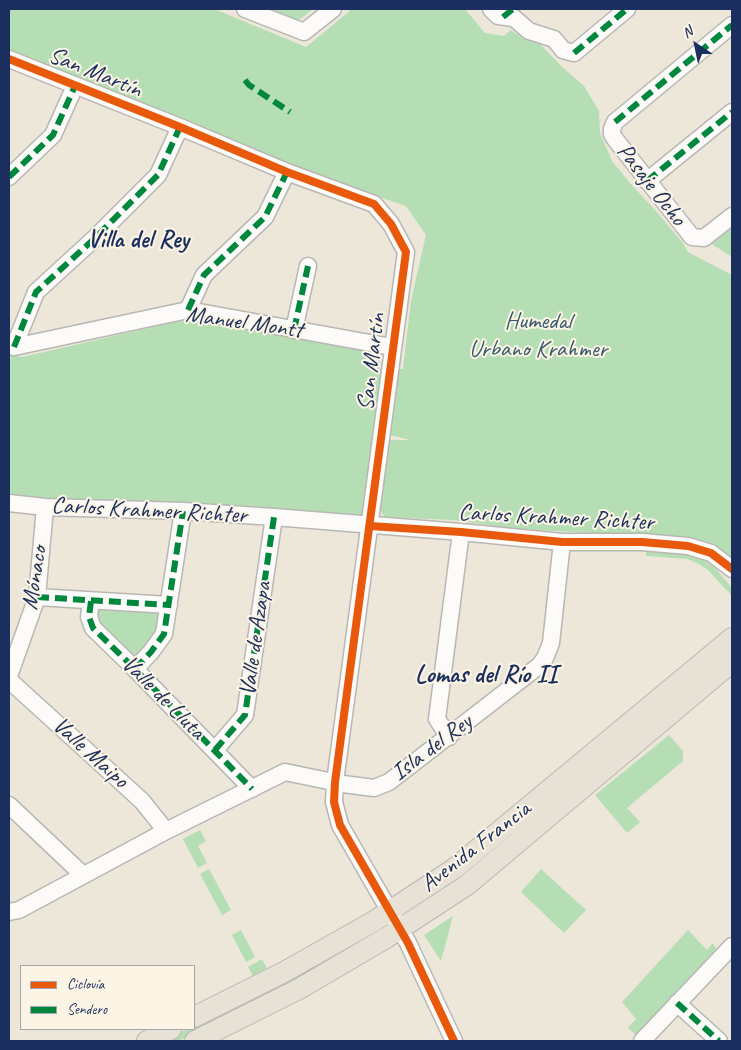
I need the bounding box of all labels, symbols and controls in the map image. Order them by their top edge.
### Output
north arrow [671,20,721,70]
text: N [679,23,696,42]
street label: San Martín [44,41,146,105]
street label: Pasaje Ocho [610,138,692,232]
district label: Villa del Rey [87,225,189,255]
street label: Manuel Montt [184,301,304,345]
park label: Humedal Urbano Krahmer [469,308,607,364]
street label: San Martín [352,312,392,412]
street label: Carlos Krahmer Richter [51,491,247,531]
street label: Carlos Krahmer Richter [458,498,654,538]
street label: Mónaco [16,544,54,612]
street label: Valle de Azapa [234,580,278,698]
street label: Valle de Lluta [115,650,211,746]
district label: Lomas del Río II [415,660,557,690]
street label: Isla del Rey [386,708,478,788]
street label: Valle Maipo [46,711,134,795]
street label: Avenida Francia [415,795,537,899]
legend [20,965,195,1030]
text: Ciclovía [67,975,104,994]
text: Sendero [67,1000,107,1019]

